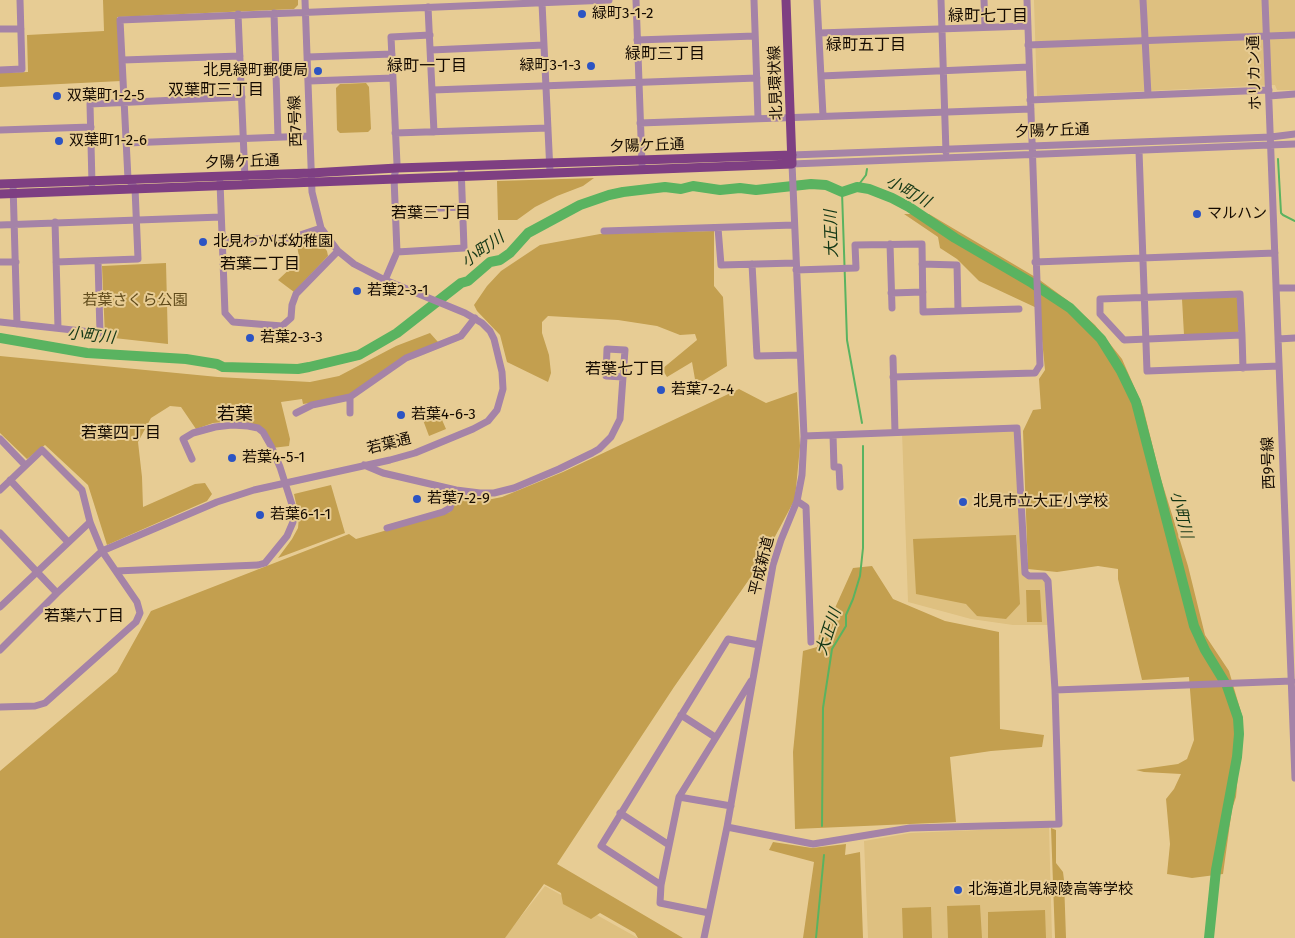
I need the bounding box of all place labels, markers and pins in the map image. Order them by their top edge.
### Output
place label: 緑町3-1-2 [592,5,654,23]
marker: 緑町3-1-2 [576,8,588,20]
place label: 緑町3-1-3 [519,57,581,75]
marker: 緑町3-1-3 [585,60,597,72]
place label: 北見緑町郵便局 [203,62,308,80]
marker: 北見緑町郵便局 [312,65,324,77]
place label: 双葉町1-2-5 [67,87,144,105]
marker: 双葉町1-2-5 [51,90,63,102]
place label: 双葉町1-2-6 [69,132,147,150]
marker: 双葉町1-2-6 [53,135,65,147]
place label: マルハン [1207,205,1267,223]
marker: マルハン [1191,208,1203,220]
place label: 北見わかば幼稚園 [213,233,333,251]
marker: 北見わかば幼稚園 [197,236,209,248]
place label: 若葉2-3-1 [367,282,429,300]
marker: 若葉2-3-1 [351,285,363,297]
place label: 若葉2-3-3 [260,329,323,347]
marker: 若葉2-3-3 [244,332,256,344]
place label: 若葉7-2-4 [671,381,734,399]
marker: 若葉7-2-4 [655,384,667,396]
place label: 若葉4-6-3 [411,406,476,424]
marker: 若葉4-6-3 [395,409,407,421]
place label: 若葉4-5-1 [242,449,305,467]
marker: 若葉4-5-1 [226,452,238,464]
place label: 若葉7-2-9 [427,490,490,508]
marker: 若葉7-2-9 [411,493,423,505]
place label: 北見市立大正小学校 [973,493,1108,511]
marker: 北見市立大正小学校 [957,496,969,508]
place label: 若葉6-1-1 [270,506,331,524]
marker: 若葉6-1-1 [254,509,266,521]
place label: 北海道北見緑陵高等学校 [968,881,1133,899]
marker: 北海道北見緑陵高等学校 [952,884,964,896]

